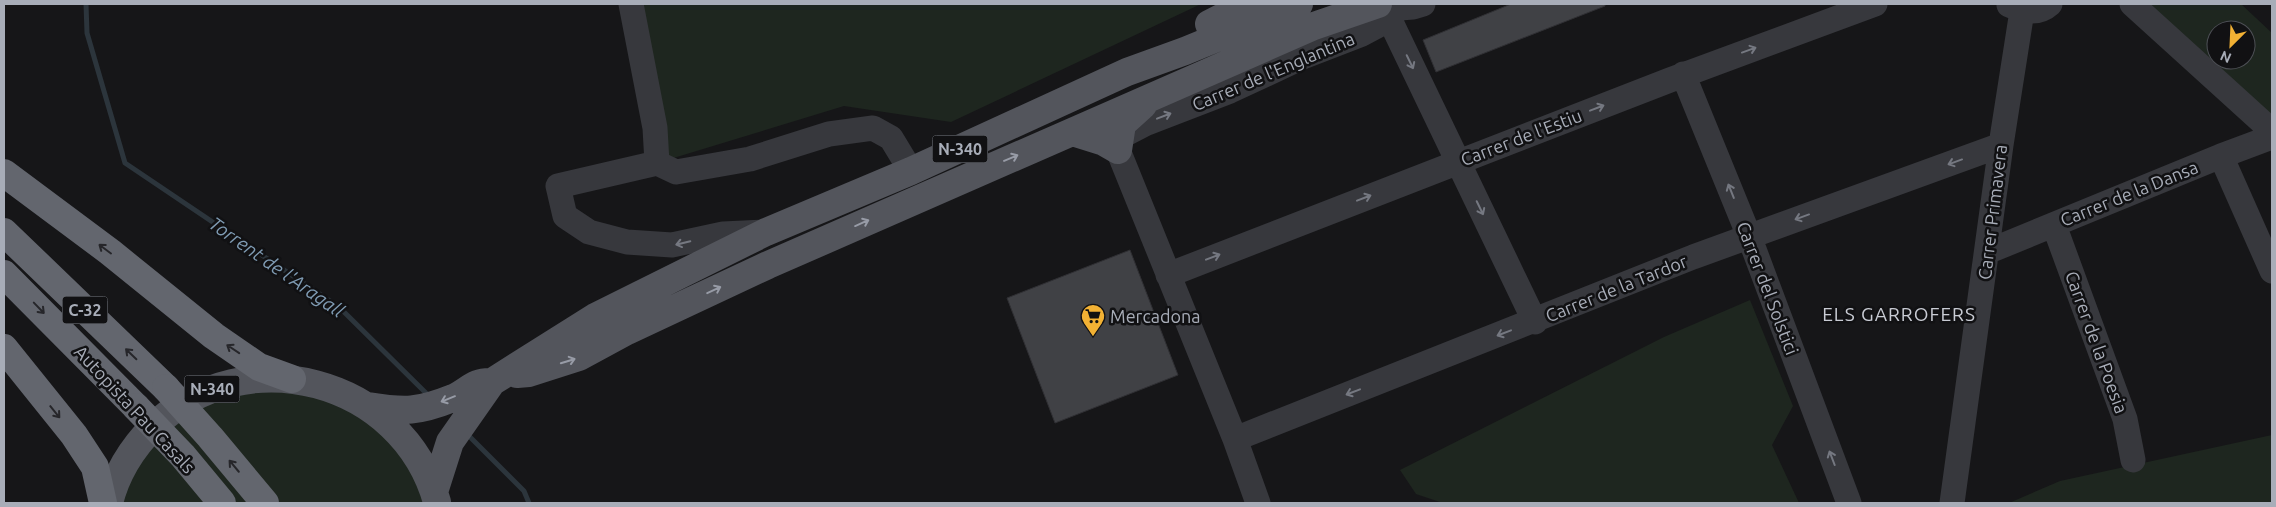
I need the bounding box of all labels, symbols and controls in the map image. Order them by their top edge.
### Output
north arrow [2206,20,2256,70]
street label: Carrer de l'Englantina [1189,28,1357,114]
one-way arrow [1741,45,1757,54]
text: N [2218,47,2234,66]
one-way arrow [1406,54,1415,69]
one-way arrow [1590,102,1605,111]
street label: Carrer de l'Estiu [1458,105,1584,169]
one-way arrow [1156,111,1171,121]
road number: N-340 [932,136,988,162]
street label: Carrer Primavera [1974,143,2010,281]
one-way arrow [1003,153,1018,163]
street label: Carrer de la Dansa [2057,156,2201,230]
one-way arrow [1948,158,1963,167]
one-way arrow [1726,184,1735,199]
one-way arrow [1356,193,1372,202]
one-way arrow [1475,201,1485,216]
water label: Torrent de l'Aragall [205,212,349,322]
one-way arrow [1795,213,1810,222]
one-way arrow [854,218,869,228]
street label: Carrer del Solstici [1733,219,1803,357]
one-way arrow [676,239,692,248]
one-way arrow [98,244,112,254]
street label: Carrer de la Tardor [1542,250,1690,326]
one-way arrow [1205,252,1220,261]
street label: Carrer de la Poesia [2062,268,2132,416]
one-way arrow [706,285,721,295]
road number: C-32 [62,296,108,324]
one-way arrow [33,301,45,314]
supermarket icon: Mercadona [1080,303,1106,337]
district label: ELS GARROFERS [1822,303,1976,325]
place label: Mercadona [1110,306,1201,326]
one-way arrow [1497,329,1512,339]
street label: Autopista Pau Casals [71,341,199,477]
one-way arrow [226,344,240,354]
one-way arrow [125,348,137,361]
one-way arrow [559,355,575,365]
road number: N-340 [184,376,240,402]
one-way arrow [1345,388,1361,397]
one-way arrow [441,395,456,404]
one-way arrow [50,405,61,418]
one-way arrow [1827,450,1836,466]
one-way arrow [228,459,239,472]

